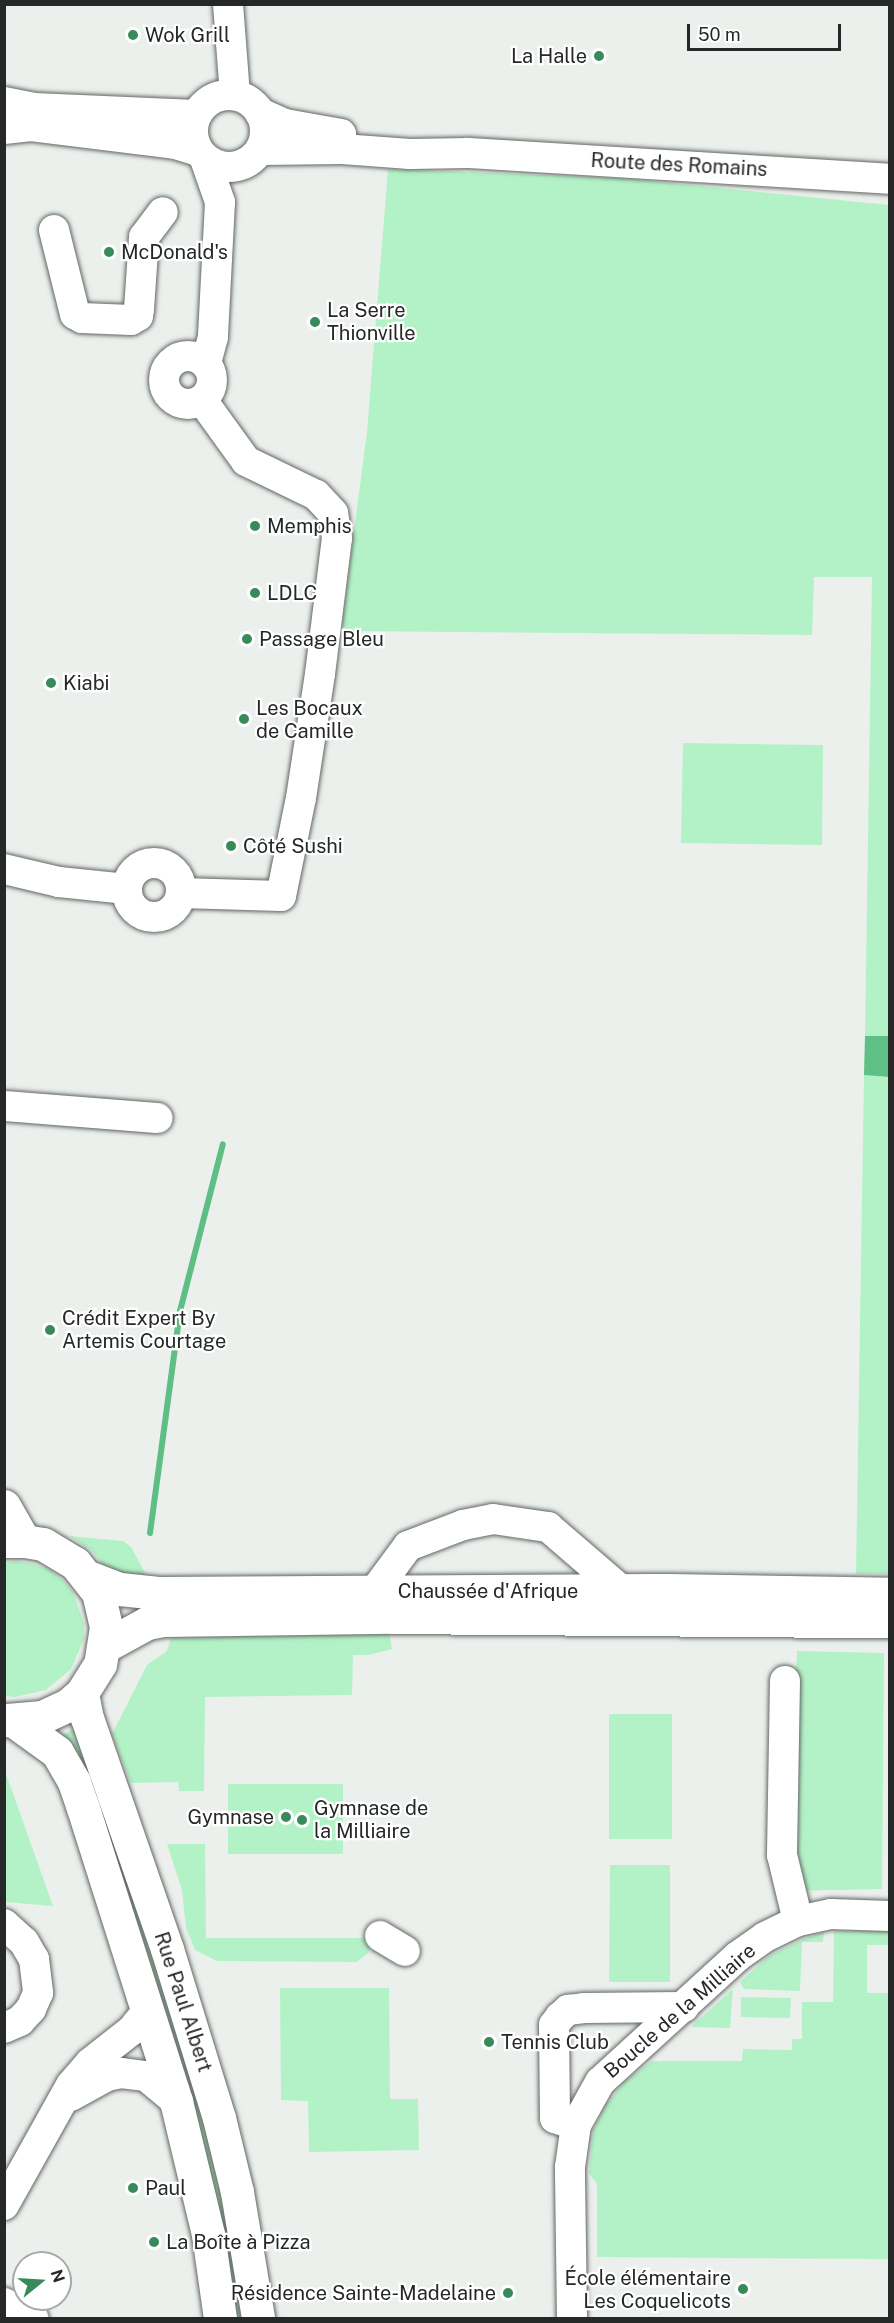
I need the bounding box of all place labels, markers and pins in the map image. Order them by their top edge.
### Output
place label: Wok Grill [145,23,230,47]
marker: Wok Grill [126,28,140,42]
place label: La Halle [511,44,587,68]
marker: La Halle [592,49,606,63]
place label: McDonald's [121,240,228,264]
marker: McDonald's [102,245,116,259]
place label: La Serre Thionville [327,298,416,345]
marker: La Serre Thionville [308,315,322,329]
place label: Memphis [267,514,352,538]
marker: Memphis [248,519,262,533]
place label: LDLC [267,581,317,605]
marker: LDLC [248,586,262,600]
place label: Passage Bleu [259,627,384,651]
marker: Passage Bleu [240,632,254,646]
place label: Kiabi [63,671,110,695]
marker: Kiabi [44,676,58,690]
place label: Les Bocaux de Camille [256,696,363,743]
marker: Les Bocaux de Camille [237,712,251,726]
place label: Côté Sushi [243,834,343,858]
marker: Côté Sushi [224,839,238,853]
place label: Crédit Expert By Artemis Courtage [62,1306,226,1353]
marker: Crédit Expert By Artemis Courtage [43,1323,57,1337]
place label: Gymnase de la Milliaire [314,1796,429,1843]
place label: Gymnase [187,1805,274,1829]
marker: Gymnase [279,1810,293,1824]
marker: Gymnase de la Milliaire [295,1813,309,1827]
place label: Tennis Club [501,2030,609,2054]
marker: Tennis Club [482,2035,496,2049]
place label: Paul [145,2176,186,2200]
marker: Paul [126,2181,140,2195]
place label: La Boîte à Pizza [166,2230,311,2254]
marker: La Boîte à Pizza [147,2235,161,2249]
place label: École élémentaire Les Coquelicots [564,2266,731,2313]
place label: Résidence Sainte-Madelaine [231,2281,496,2305]
marker: École élémentaire Les Coquelicots [736,2282,750,2296]
marker: Résidence Sainte-Madelaine [501,2286,515,2300]

